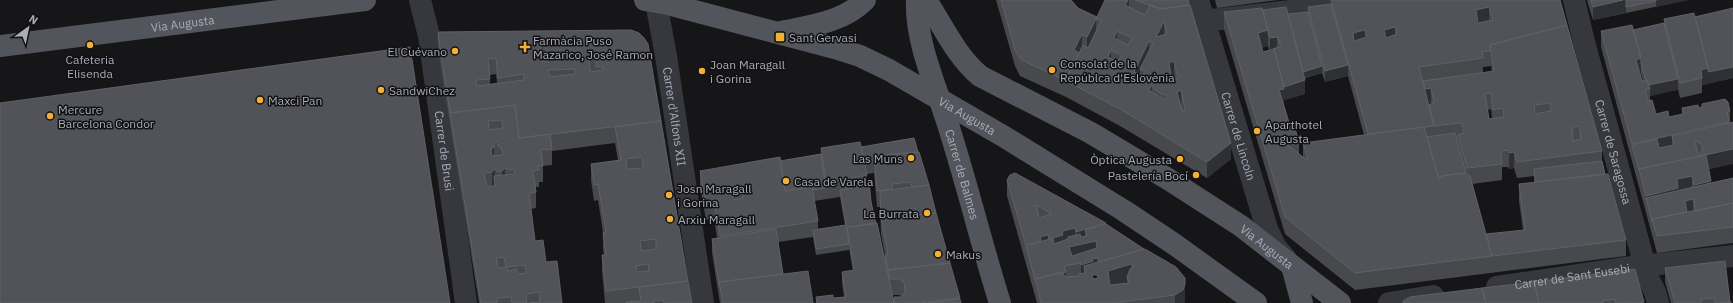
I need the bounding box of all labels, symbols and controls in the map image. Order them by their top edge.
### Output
north arrow [8,8,48,48]
street label: Via Augusta [150,11,216,34]
text: N [26,12,41,28]
place label: Sant Gervasi [789,30,857,45]
marker: Sant Gervasi [774,31,786,43]
place label: Farmàcia Puso Mazarico, José Ramon [533,33,653,62]
marker: Cafeteria Elisenda [85,40,95,50]
marker: Farmàcia Puso Mazarico, José Ramon [520,42,530,52]
place label: El Cuévano [387,44,447,59]
marker: El Cuévano [450,46,460,56]
place label: Cafeteria Elisenda [66,52,115,81]
place label: Consolat de la Repúblca d'Eslovènia [1060,56,1175,85]
place label: Joan Maragall i Gorina [710,57,785,86]
marker: Consolat de la Repúblca d'Eslovènia [1047,65,1057,75]
street label: Carrer d'Alfons XII [660,66,690,167]
marker: Joan Maragall i Gorina [697,66,707,76]
place label: SandwiChez [389,83,455,98]
marker: SandwiChez [376,85,386,95]
street label: Carrer de Lincoln [1219,90,1259,182]
place label: Maxci Pan [268,93,322,108]
street label: Via Augusta [936,93,999,138]
marker: Maxci Pan [255,95,265,105]
street label: Carrer de Saragossa [1592,98,1635,207]
place label: Mercure Barcelona Condor [58,102,155,131]
street label: Carrer de Brusi [432,110,458,192]
marker: Mercure Barcelona Condor [45,111,55,121]
place label: Aparthotel Augusta [1265,117,1322,146]
marker: Aparthotel Augusta [1252,126,1262,136]
street label: Carrer de Balmes [942,127,983,221]
place label: Las Muns [853,151,903,166]
place label: Òptica Augusta [1090,152,1173,167]
marker: Las Muns [906,153,916,163]
marker: Òptica Augusta [1175,154,1185,164]
place label: Pastelería Bocí [1108,168,1188,183]
marker: Pastelería Bocí [1191,170,1201,180]
place label: Casa de Varela [794,174,874,189]
marker: Casa de Varela [781,176,791,186]
place label: Josn Maragall i Gorina [677,181,751,210]
marker: Josn Maragall i Gorina [664,190,674,200]
place label: La Burrata [863,206,920,221]
marker: La Burrata [922,208,932,218]
place label: Arxiu Maragall [678,212,755,227]
marker: Arxiu Maragall [665,214,675,224]
street label: Via Augusta [1237,221,1297,272]
place label: Makus [946,247,981,262]
marker: Makus [933,249,943,259]
street label: Carrer de Sant Eusebi [1513,260,1631,292]

